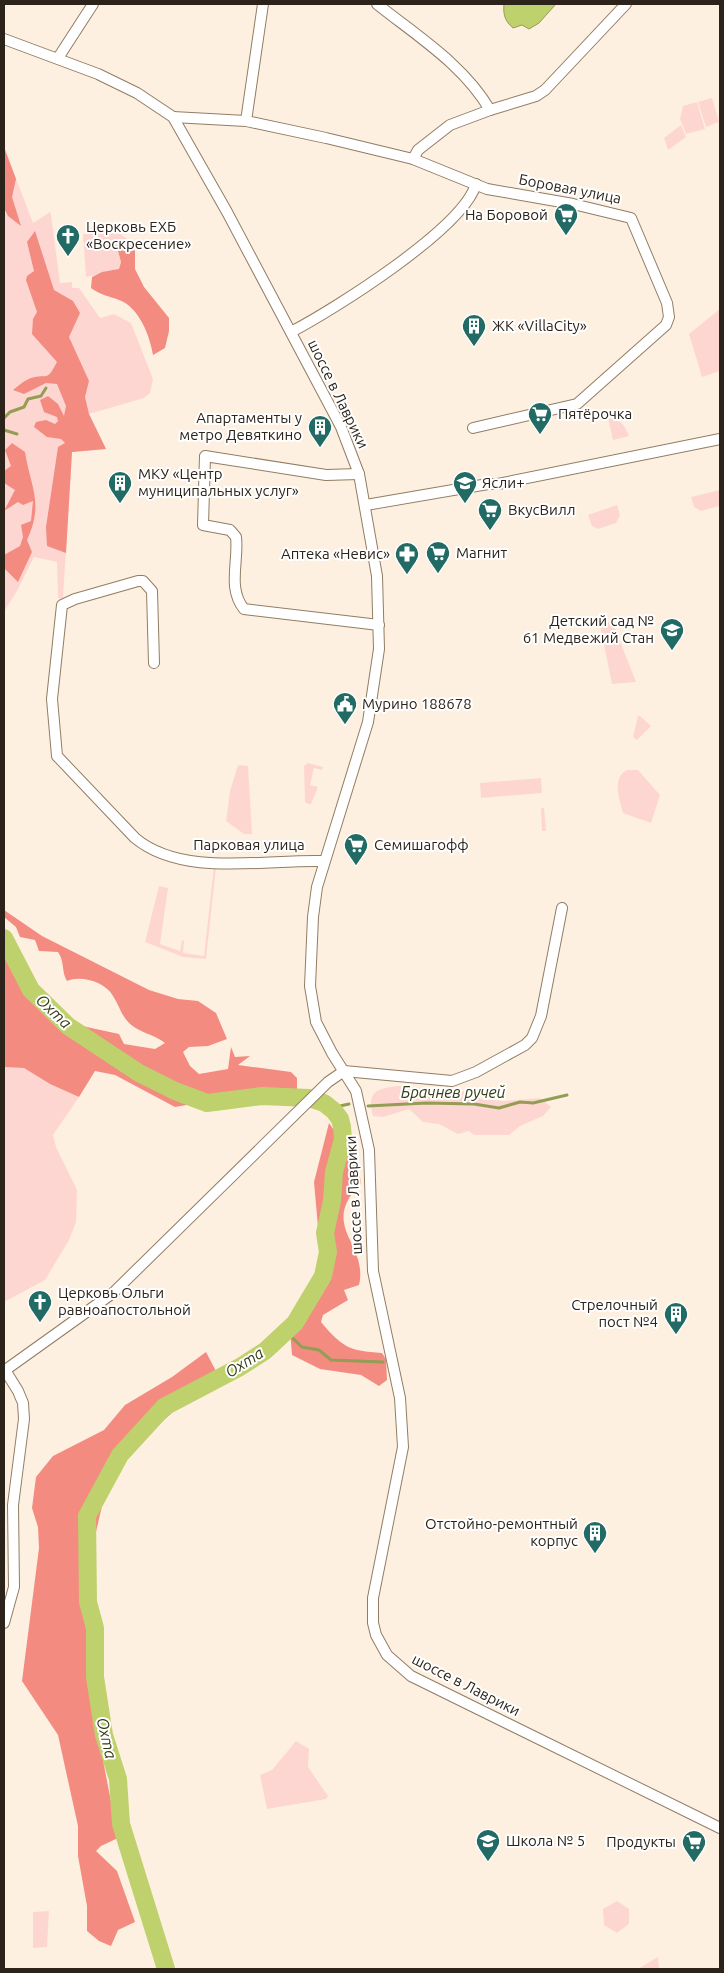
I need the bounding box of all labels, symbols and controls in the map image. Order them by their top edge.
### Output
street label: Боровая улица [517,170,623,207]
supermarket icon: На Боровой [553,202,579,236]
place label: На Боровой [465,206,548,223]
place label: Церковь ЕХБ «Воскресение» [86,218,191,252]
church icon: Церковь ЕХБ «Воскресение» [55,223,81,257]
building icon: ЖК «VillaCity» [461,313,487,347]
place label: ЖК «VillaCity» [492,317,587,334]
street label: шоссе в Лаврики [305,337,372,451]
supermarket icon: Пятёрочка [527,401,553,435]
place label: Пятёрочка [558,405,632,422]
place label: Апартаменты у метро Девяткино [179,409,302,443]
building icon: Апартаменты у метро Девяткино [307,414,333,448]
place label: МКУ «Центр муниципальных услуг» [138,465,299,499]
building icon: МКУ «Центр муниципальных услуг» [107,470,133,504]
school or university icon: Ясли+ [452,470,478,504]
place label: Ясли+ [482,474,525,491]
supermarket icon: ВкусВилл [477,497,503,531]
place label: ВкусВилл [508,501,575,518]
supermarket icon: Магнит [425,540,451,574]
pharmacy icon: Аптека «Невис» [394,541,420,575]
place label: Магнит [456,544,507,561]
place label: Аптека «Невис» [281,545,390,562]
place label: Детский сад № 61 Медвежий Стан [523,612,654,646]
school or university icon: Детский сад № 61 Медвежий Стан [659,617,685,651]
public building icon: Мурино 188678 [332,691,358,725]
place label: Мурино 188678 [362,695,472,712]
supermarket icon: Семишагофф [343,832,369,866]
street label: Парковая улица [193,836,305,853]
place label: Семишагофф [374,836,469,853]
water label: Охта [33,990,76,1032]
water label: Брачнев ручей [401,1083,506,1101]
street label: шоссе в Лаврики [342,1135,365,1255]
place label: Церковь Ольги равноапостольной [58,1284,191,1318]
church icon: Церковь Ольги равноапостольной [27,1289,53,1323]
place label: Стрелочный пост №4 [571,1296,658,1330]
building icon: Стрелочный пост №4 [663,1301,689,1335]
water label: Охта [222,1343,267,1381]
place label: Отстойно-ремонтный корпус [425,1515,578,1549]
building icon: Отстойно-ремонтный корпус [582,1520,608,1554]
street label: шоссе в Лаврики [409,1650,523,1719]
water label: Охта [94,1716,121,1761]
school or university icon: Школа № 5 [475,1828,501,1862]
supermarket icon: Продукты [681,1829,707,1863]
place label: Школа № 5 [506,1832,585,1849]
place label: Продукты [606,1833,676,1850]

